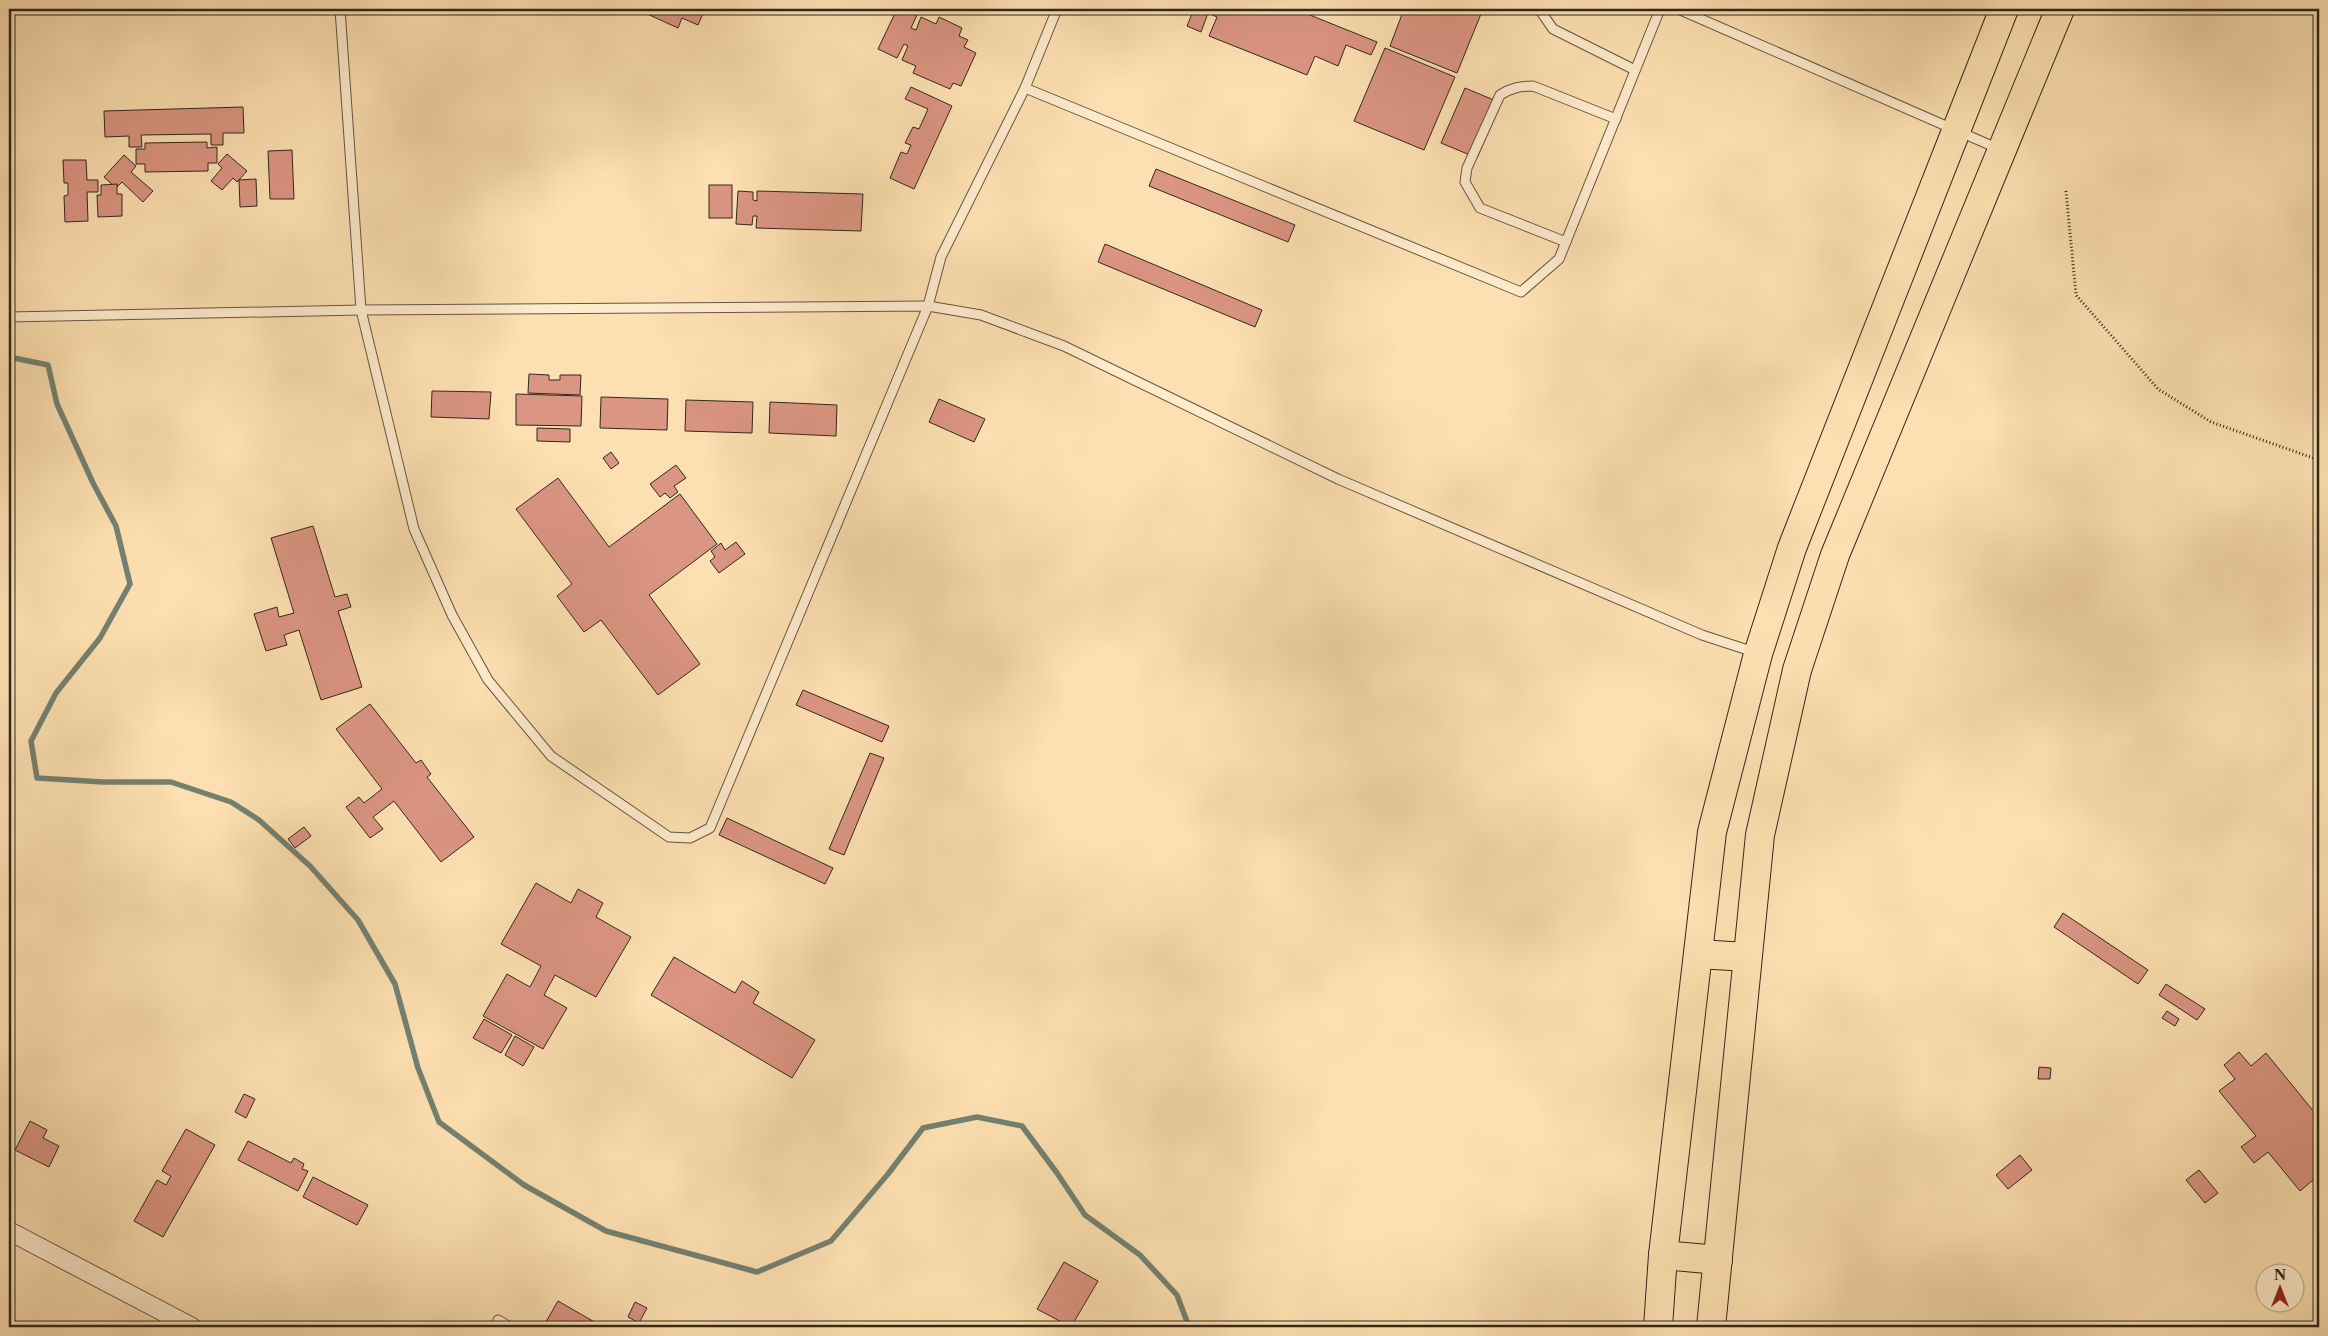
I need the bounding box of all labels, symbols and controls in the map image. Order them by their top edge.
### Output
north arrow [2256,1264,2306,1314]
text: N [2274,1266,2286,1284]

